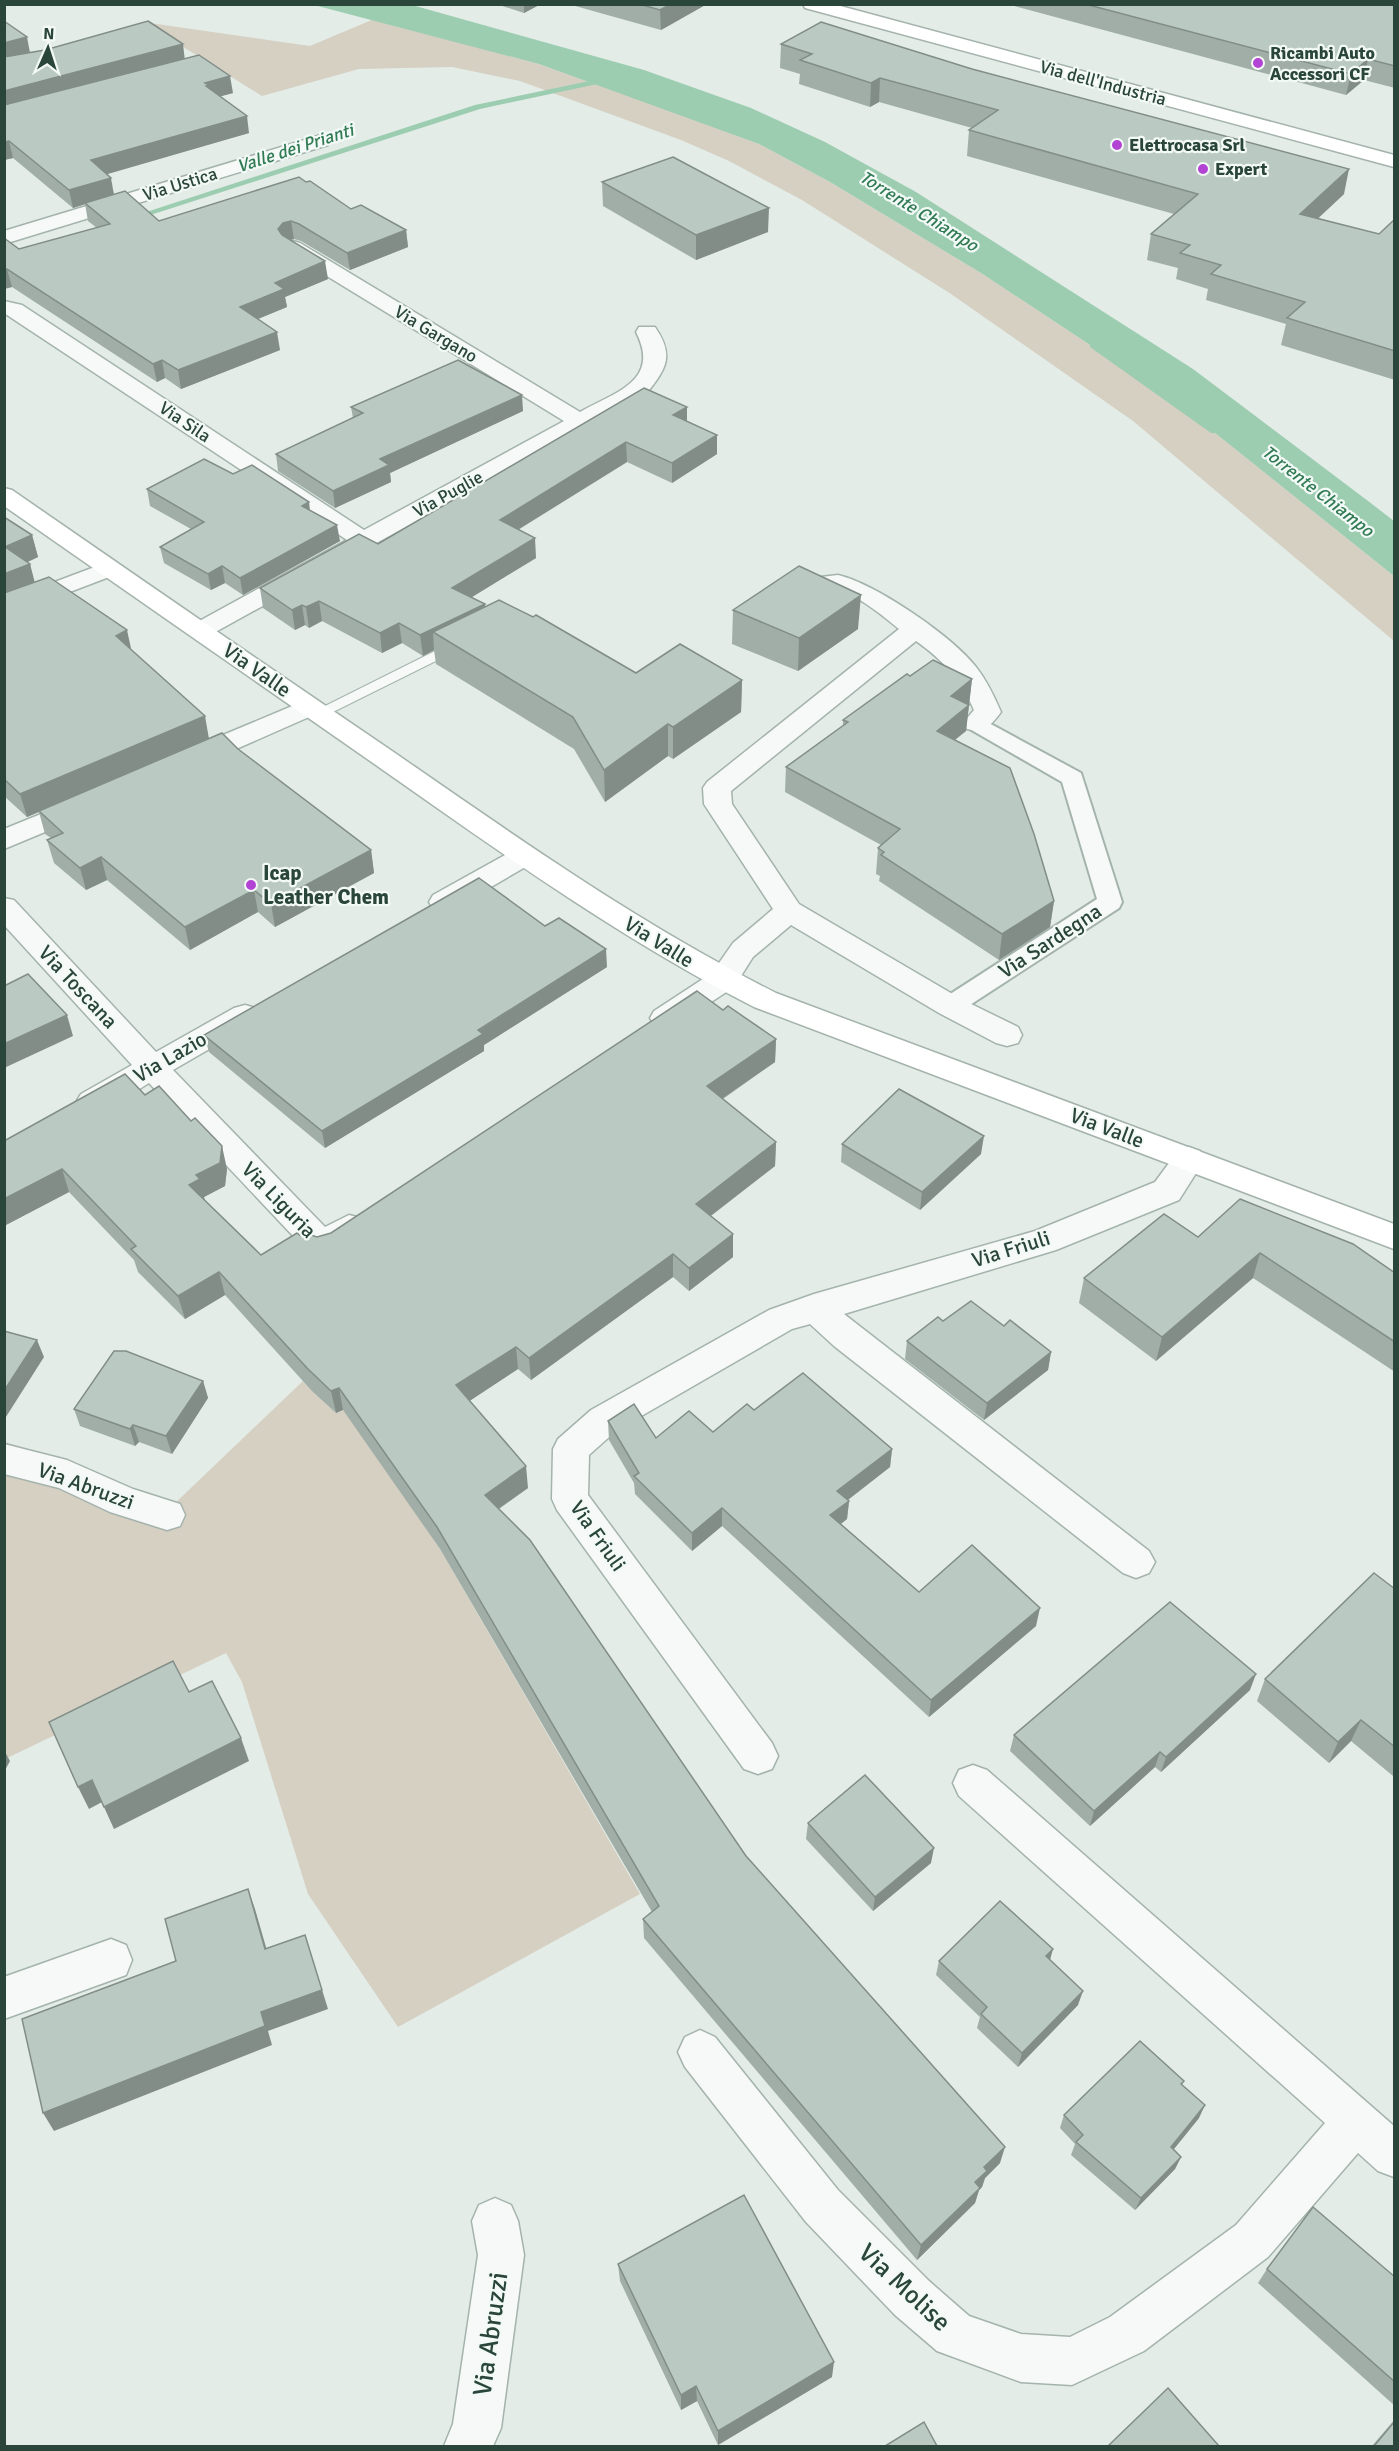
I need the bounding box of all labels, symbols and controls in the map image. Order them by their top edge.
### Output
north arrow [18,18,78,78]
text: N [43,24,55,44]
place label: Ricambi Auto Accessori CF [1270,42,1375,85]
street label: Via dell'Industria [1037,56,1169,110]
marker: Ricambi Auto Accessori CF [1251,56,1265,70]
water label: Valle dei Prianti [234,118,358,177]
place label: Elettrocasa Srl [1129,134,1246,156]
marker: Elettrocasa Srl [1110,138,1124,152]
place label: Expert [1215,158,1267,180]
street label: Via Ustica [140,162,220,206]
marker: Expert [1196,162,1210,176]
water label: Torrente Chiampo [856,166,984,257]
street label: Via Gargano [390,301,482,367]
street label: Via Sila [155,397,215,447]
water label: Torrente Chiampo [1258,441,1379,542]
street label: Via Puglie [409,466,487,522]
street label: Via Valle [218,637,296,703]
place label: Icap Leather Chem [263,860,389,910]
marker: Icap Leather Chem [244,878,258,892]
street label: Via Sardegna [994,898,1106,984]
street label: Via Valle [619,910,699,974]
street label: Via Toscana [33,940,123,1034]
street label: Via Lazio [129,1026,211,1088]
street label: Via Valle [1066,1102,1148,1154]
street label: Via Liguria [236,1156,322,1244]
street label: Via Friuli [969,1225,1053,1273]
street label: Via Abruzzi [34,1457,138,1515]
street label: Via Friuli [564,1496,632,1576]
street label: Via Molise [852,2237,957,2338]
street label: Via Abruzzi [466,2270,516,2398]

